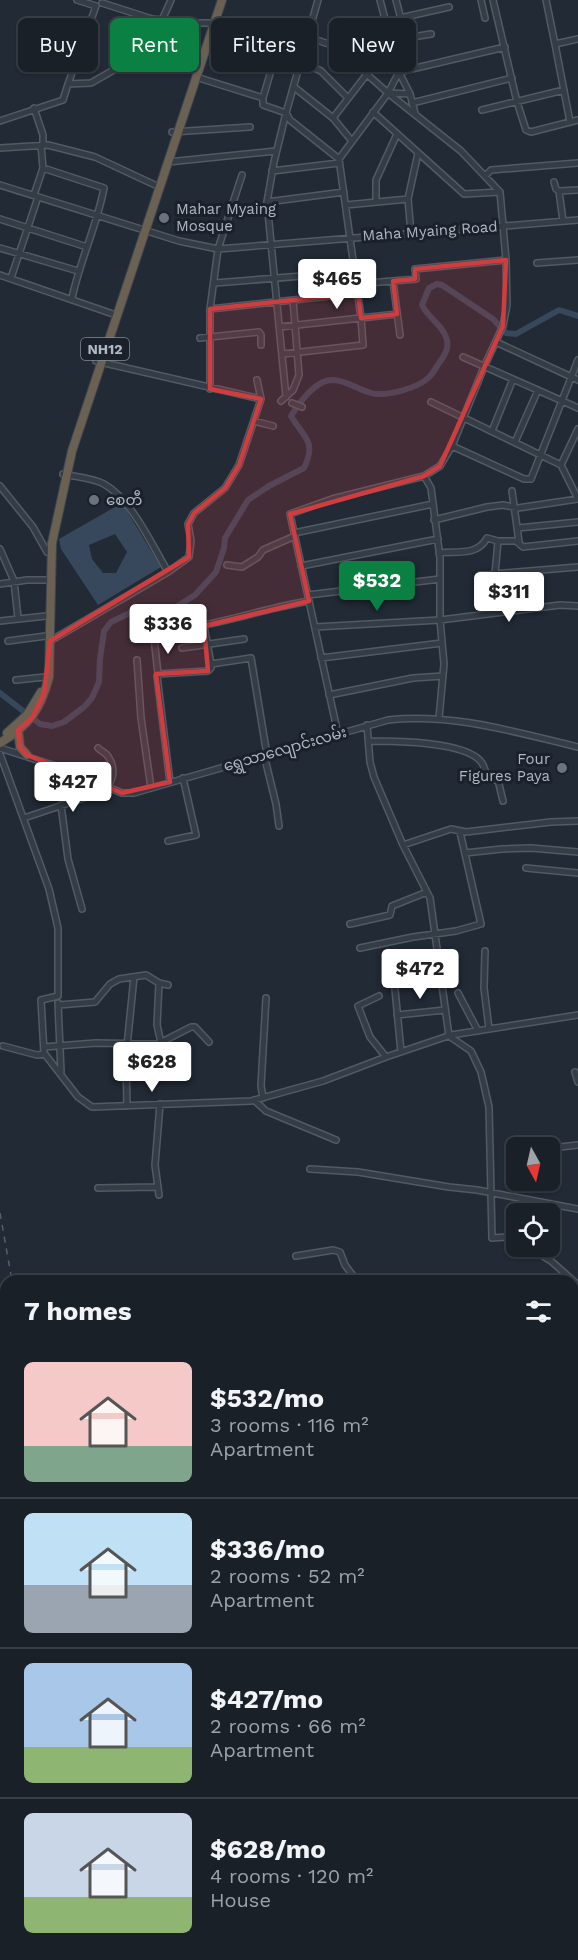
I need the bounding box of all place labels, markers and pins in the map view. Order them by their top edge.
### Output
place label: Mahar Myaing Mosque [176,200,276,235]
marker: Mahar Myaing Mosque [157,211,171,225]
pin: $465 [301,259,373,310]
place label: စေတီ [106,490,142,509]
marker: စေတီ [87,493,101,507]
pin: $532 [341,561,413,612]
pin: $311 [473,572,545,623]
pin: $336 [132,604,204,655]
place label: Four Figures Paya [459,750,551,785]
marker: Four Figures Paya [555,761,569,775]
pin: $427 [37,762,109,813]
pin: $472 [384,949,456,1000]
pin: $628 [116,1042,188,1093]

